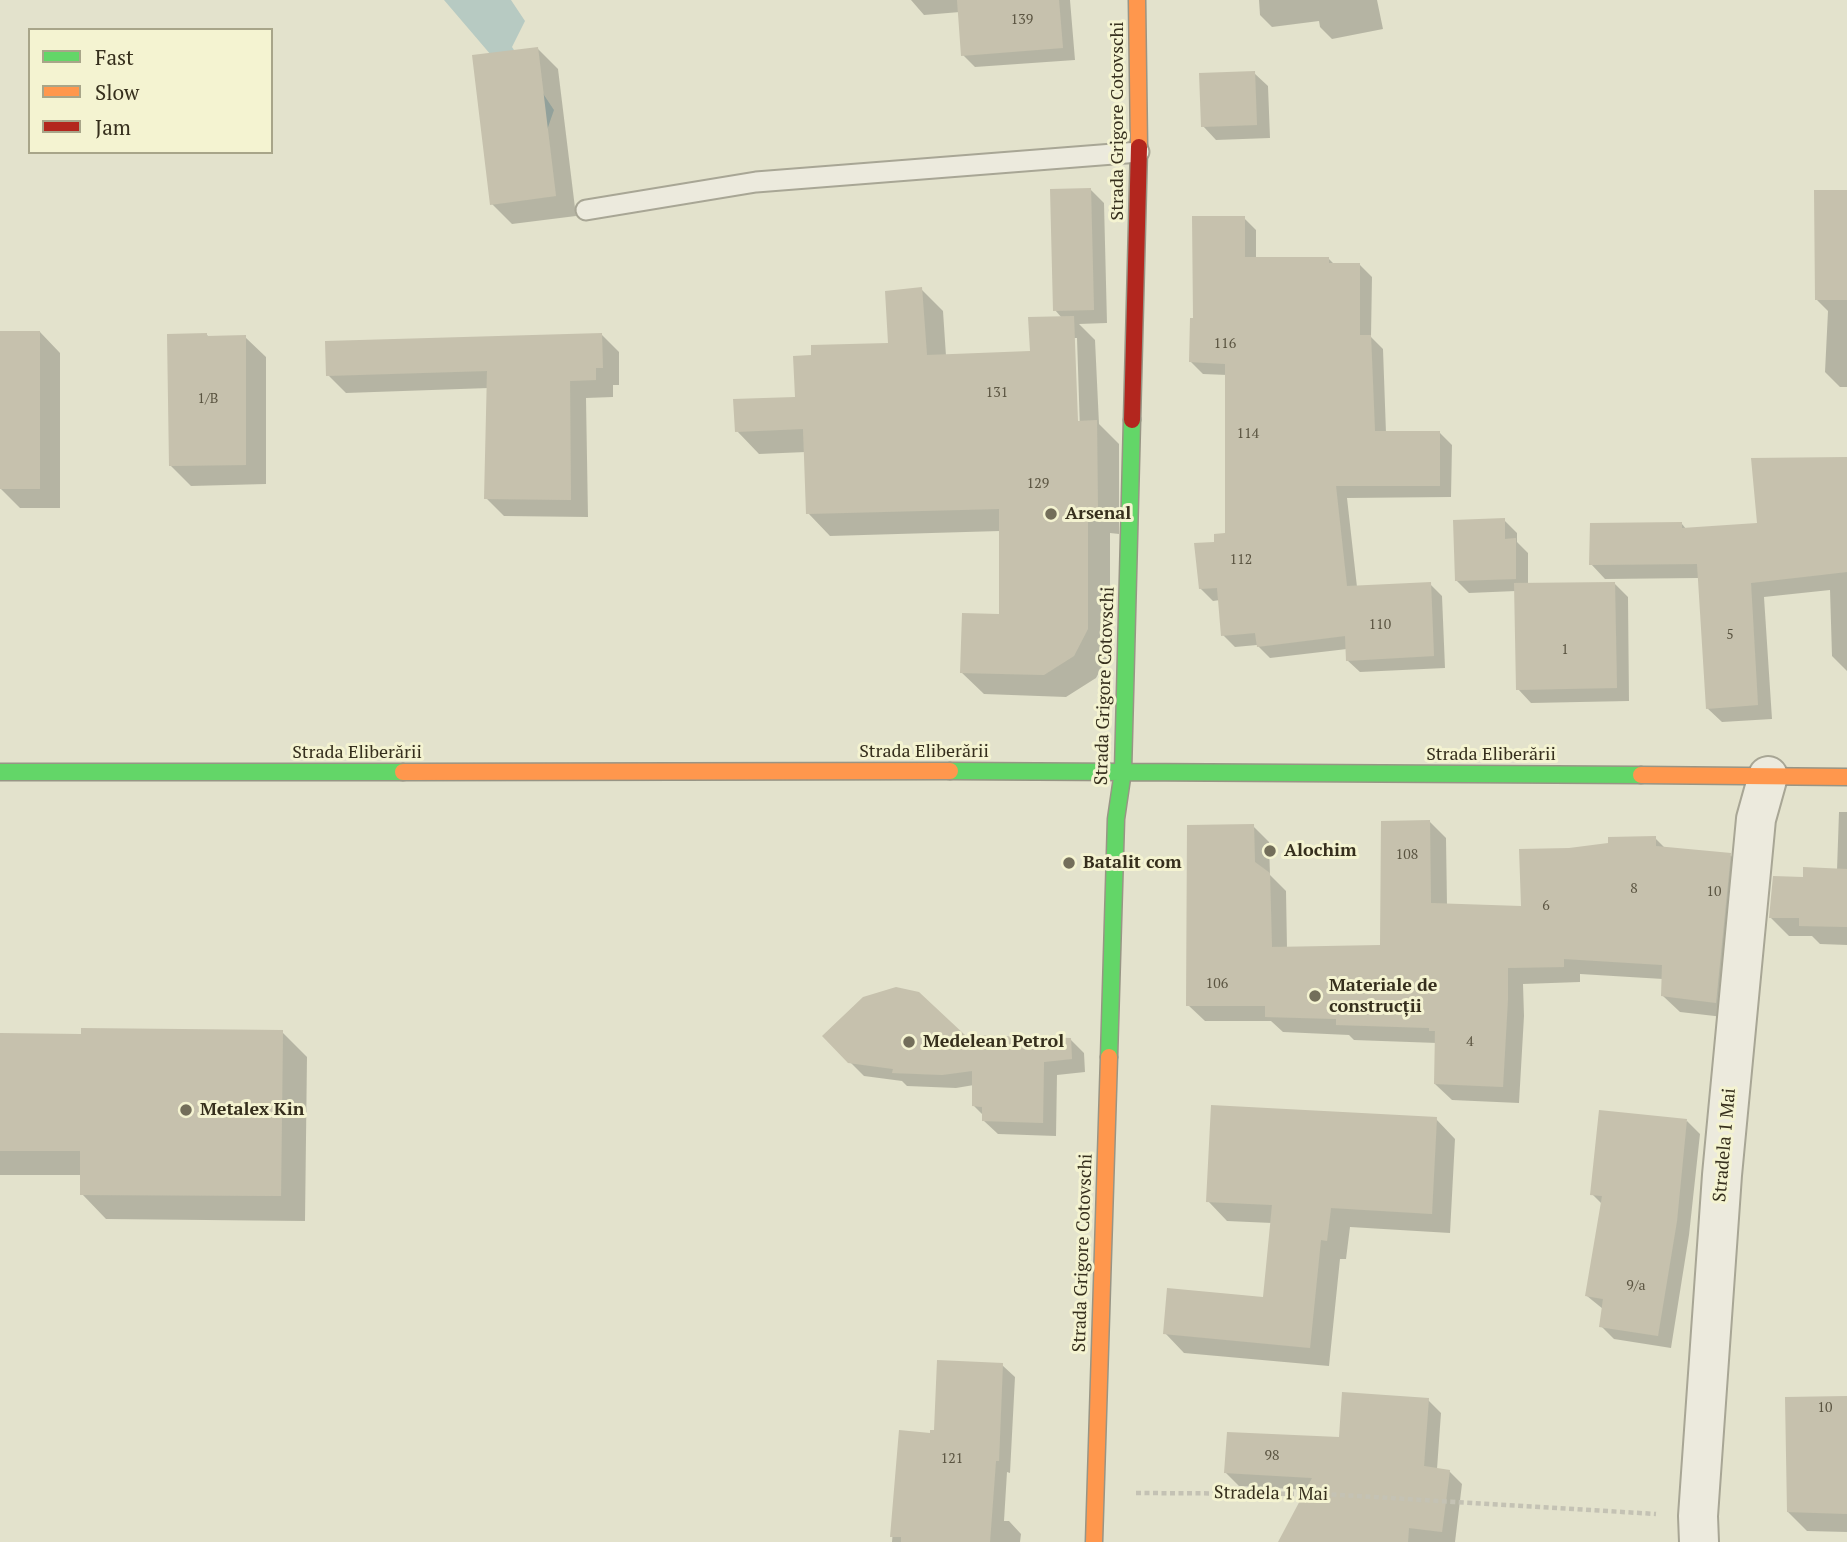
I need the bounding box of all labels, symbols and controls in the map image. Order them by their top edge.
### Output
house number: 139 [1011,12,1033,28]
street label: Strada Grigore Cotovschi [1107,22,1129,220]
legend [28,28,273,154]
text: Fast [95,43,134,71]
text: Slow [95,78,139,106]
text: Jam [95,113,131,141]
house number: 116 [1214,336,1236,352]
house number: 131 [986,385,1008,401]
house number: 1/B [198,391,218,407]
house number: 114 [1237,426,1259,442]
house number: 129 [1027,476,1049,492]
place label: Arsenal [1065,503,1131,525]
marker: Arsenal [1043,506,1059,522]
house number: 112 [1230,552,1252,568]
street label: Strada Grigore Cotovschi [1091,586,1119,786]
house number: 110 [1369,617,1391,633]
house number: 5 [1726,627,1734,643]
house number: 1 [1561,642,1569,658]
street label: Strada Eliberării [859,741,989,763]
street label: Strada Eliberării [292,742,422,764]
street label: Strada Eliberării [1426,744,1556,766]
place label: Alochim [1284,840,1357,862]
marker: Alochim [1262,843,1278,859]
house number: 108 [1396,847,1418,863]
place label: Batalit com [1083,852,1182,874]
marker: Batalit com [1061,855,1077,871]
house number: 8 [1630,881,1638,897]
house number: 10 [1707,884,1721,900]
house number: 6 [1542,898,1550,914]
place label: Materiale de construcții [1329,975,1437,1018]
house number: 106 [1206,976,1228,992]
marker: Materiale de construcții [1307,988,1323,1004]
place label: Medelean Petrol [923,1031,1064,1053]
marker: Medelean Petrol [901,1034,917,1050]
house number: 4 [1466,1034,1474,1050]
street label: Stradela 1 Mai [1709,1087,1741,1203]
place label: Metalex Kin [200,1099,304,1121]
marker: Metalex Kin [178,1102,194,1118]
street label: Strada Grigore Cotovschi [1069,1153,1097,1353]
house number: 9/a [1626,1278,1646,1294]
house number: 10 [1818,1400,1832,1416]
house number: 98 [1265,1448,1279,1464]
house number: 121 [941,1451,963,1467]
street label: Stradela 1 Mai [1214,1482,1328,1506]

